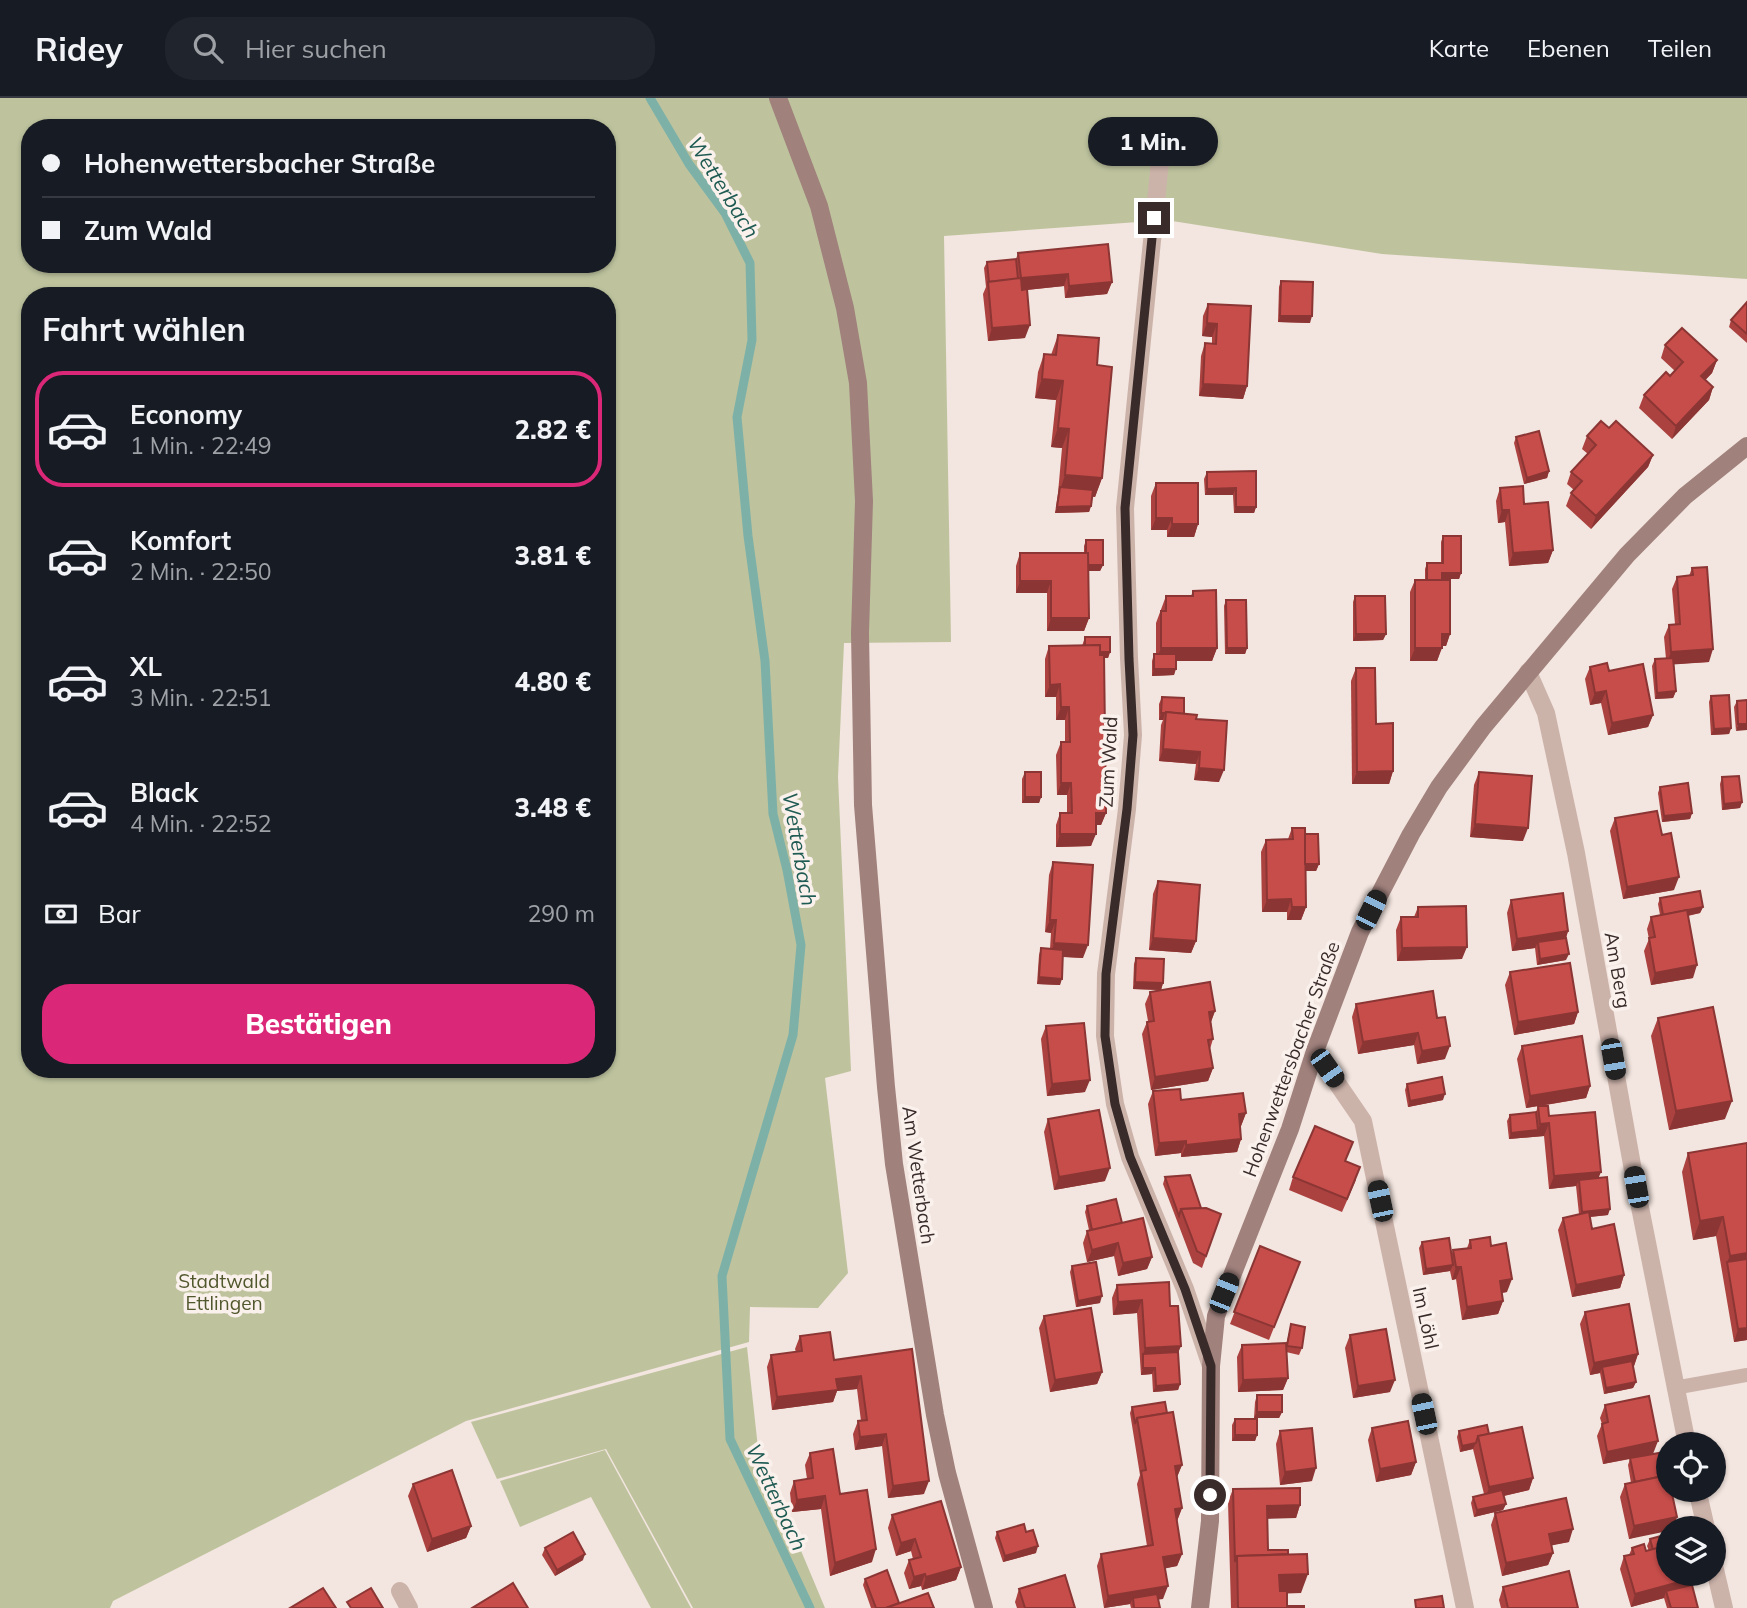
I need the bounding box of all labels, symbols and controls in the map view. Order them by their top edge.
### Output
search box [165,17,655,80]
text: Ridey [35,28,123,69]
icon: search [189,29,227,67]
text: Hier suchen [245,32,387,65]
text: Karte [1429,33,1489,63]
text: Ebenen [1527,33,1610,63]
text: Teilen [1648,33,1712,63]
callout: 1 Min. [1089,116,1219,166]
text: 1 Min. [1120,127,1186,156]
water label: Wetterbach [683,131,765,243]
text: Hohenwettersbacher Straße [84,147,435,180]
route end [1138,202,1170,234]
text: Zum Wald [84,214,212,247]
text: Fahrt wählen [42,309,246,349]
icon: car [46,398,109,461]
text: Economy [130,398,242,431]
text: 2.82 € [515,413,591,446]
text: 1 Min. · 22:49 [130,431,272,460]
icon: car [46,524,109,587]
text: Komfort [130,524,231,557]
text: 3.81 € [515,539,591,572]
text: 2 Min. · 22:50 [130,557,272,586]
icon: car [46,650,109,713]
text: XL [130,650,162,683]
text: 4.80 € [515,665,591,698]
text: 3 Min. · 22:51 [130,683,272,712]
street label: Zum Wald [1094,716,1122,808]
icon: car [46,776,109,839]
text: Black [130,776,198,809]
water label: Wetterbach [777,790,823,908]
text: 3.48 € [515,791,591,824]
text: 4 Min. · 22:52 [130,809,272,838]
car [1353,887,1390,933]
icon: cash [42,895,80,933]
text: Bar [98,897,141,930]
text: 290 m [527,899,595,928]
street label: Am Berg [1599,930,1637,1010]
street label: Hohenwettersbacher Straße [1237,938,1345,1180]
button: Bestätigen [42,984,595,1064]
car [1600,1036,1627,1082]
car [1307,1045,1348,1091]
street label: Am Wetterbach [897,1104,941,1246]
car [1623,1164,1650,1210]
car [1366,1178,1395,1224]
park label: Stadtwald Ettlingen [178,1269,270,1315]
car [1207,1270,1242,1316]
street label: Im Löhl [1408,1285,1444,1351]
car [1410,1391,1439,1437]
map controls [1656,1432,1726,1586]
button: locate [1656,1432,1726,1502]
water label: Wetterbach [741,1439,813,1555]
route start [1194,1479,1226,1511]
button: layers [1656,1516,1726,1586]

